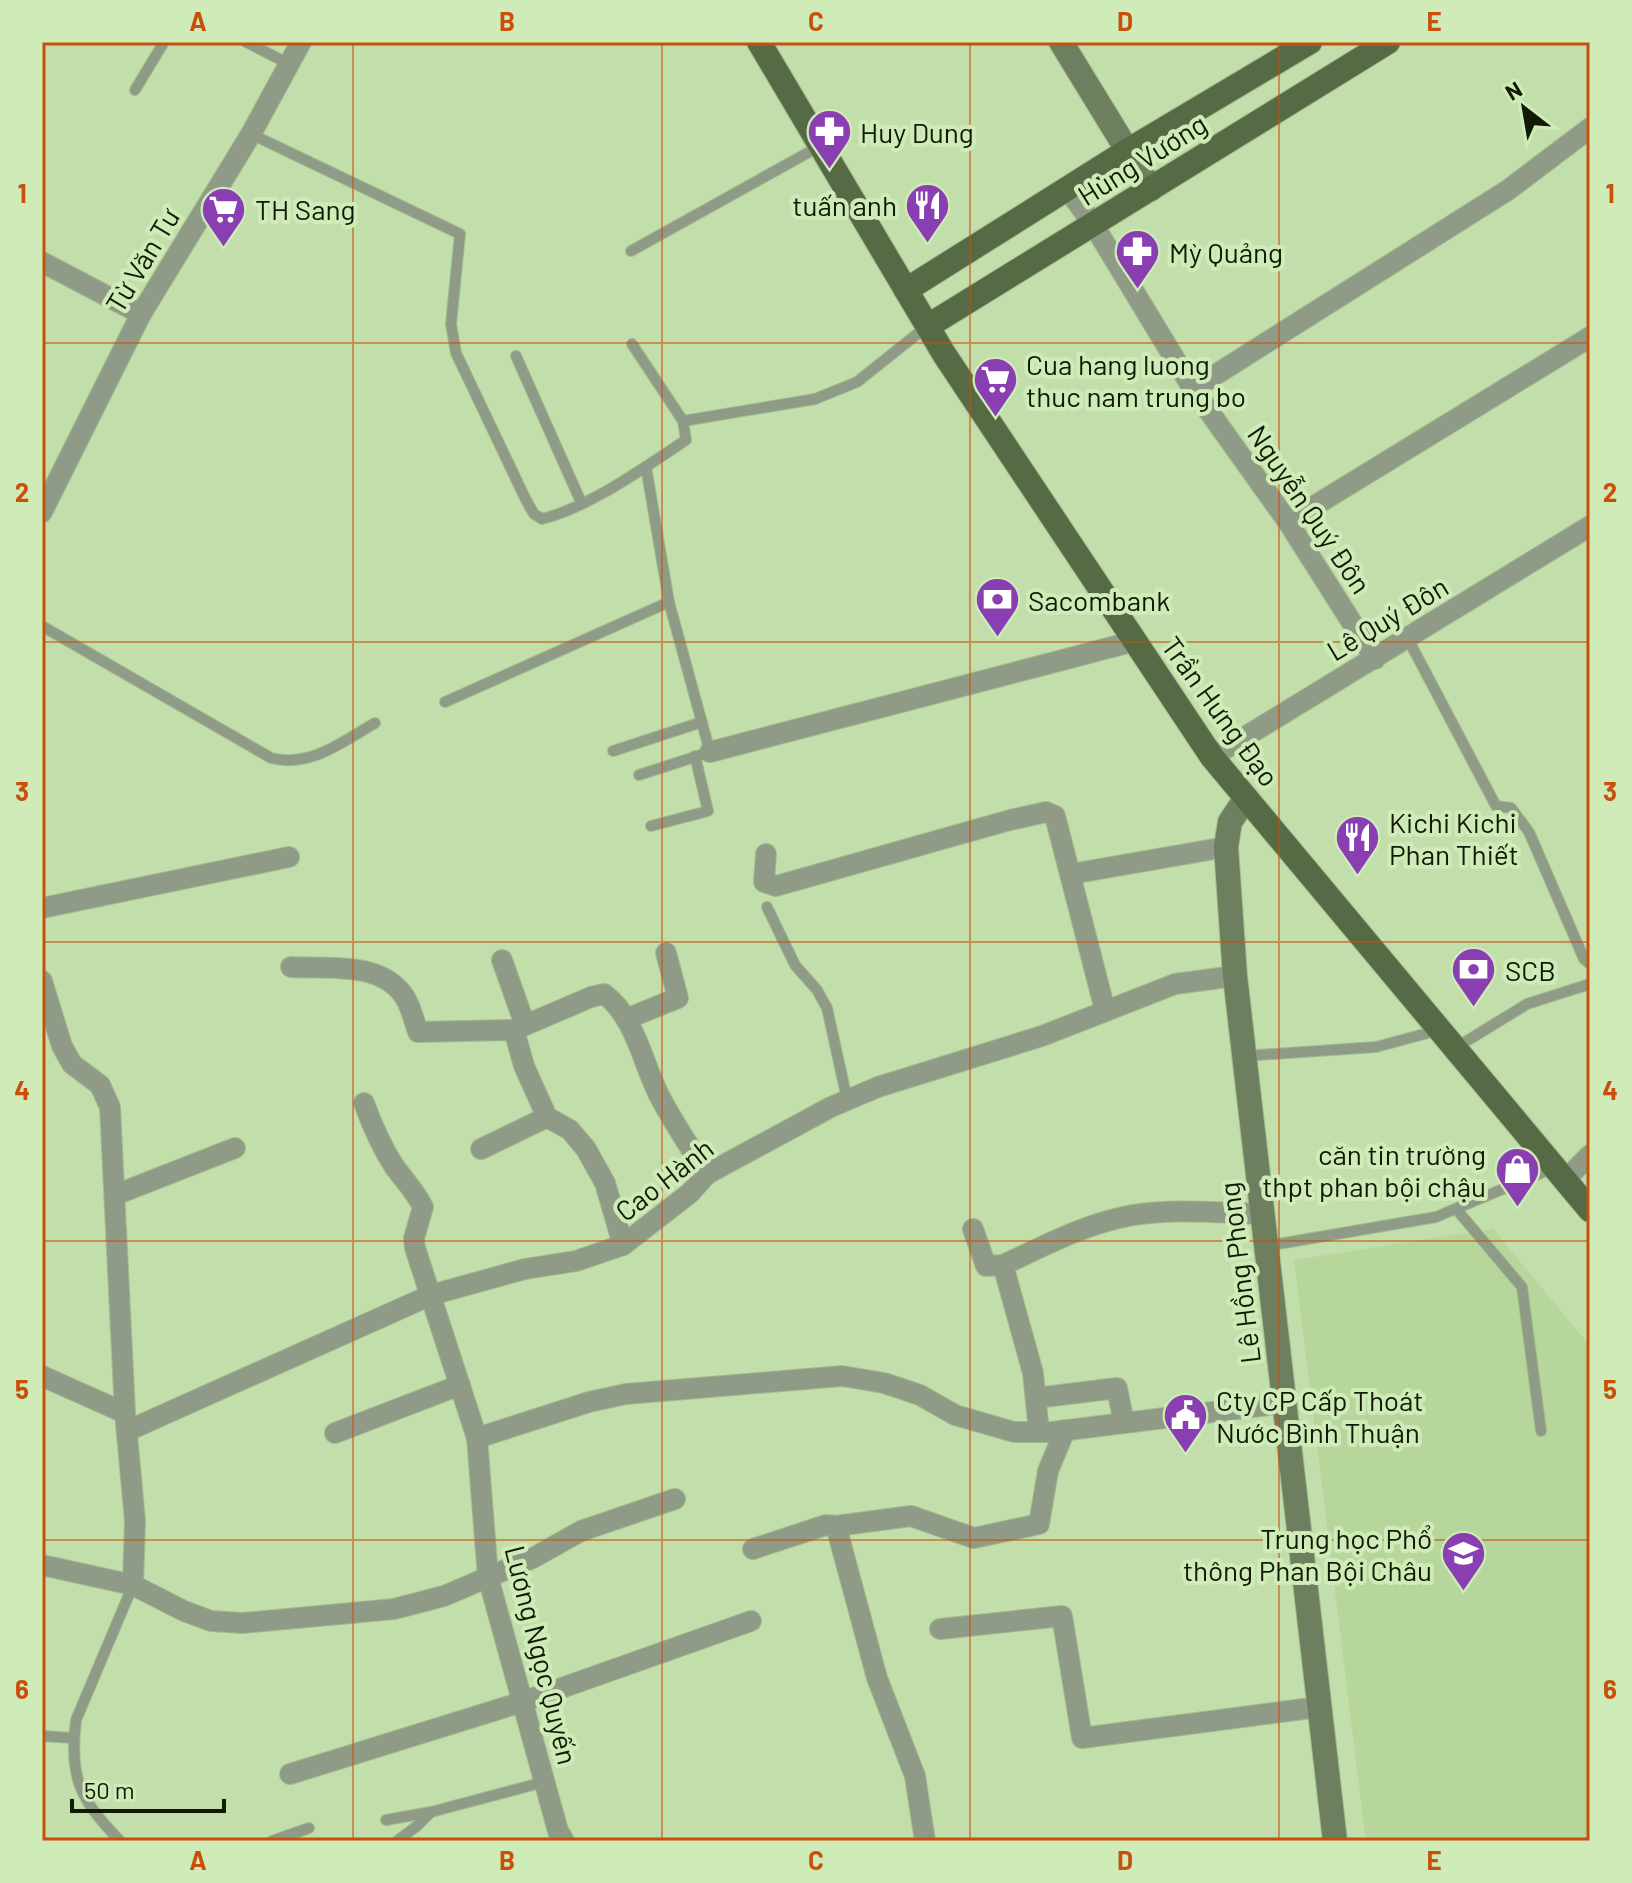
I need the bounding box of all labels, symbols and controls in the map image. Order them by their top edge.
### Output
text: A [189,5,207,36]
text: B [499,5,515,36]
text: C [808,5,824,36]
text: D [1117,5,1133,36]
text: E [1426,5,1442,36]
north arrow [1484,68,1564,148]
text: N [1500,75,1526,105]
street label: Hùng Vương [1071,106,1213,212]
pharmacy icon: Huy Dung [805,108,853,171]
place label: Huy Dung [860,115,974,149]
text: 1 [17,177,27,208]
text: 1 [1605,177,1615,208]
restaurant icon: tuấn anh [904,181,952,244]
supermarket icon: TH Sang [200,185,248,248]
place label: tuấn anh [792,188,897,222]
place label: TH Sang [255,192,356,226]
street label: Từ Văn Tư [98,201,187,318]
pharmacy icon: Mỳ Quảng [1114,228,1162,291]
place label: Mỳ Quảng [1169,235,1283,269]
place label: Cua hang luong thuc nam trung bo [1026,347,1246,413]
supermarket icon: Cua hang luong thuc nam trung bo [971,356,1019,419]
street label: Nguyễn Quý Đôn [1241,418,1379,600]
text: 2 [15,476,29,507]
text: 2 [1603,476,1617,507]
street label: Lê Quý Đôn [1320,569,1454,667]
bank icon: Sacombank [973,576,1021,639]
place label: Sacombank [1028,583,1170,617]
street label: Trần Hưng Đạo [1155,629,1287,793]
text: 3 [15,775,29,806]
text: 3 [1603,775,1617,806]
place label: Kichi Kichi Phan Thiết [1389,805,1519,871]
restaurant icon: Kichi Kichi Phan Thiết [1334,814,1382,877]
bank icon: SCB [1450,946,1498,1009]
place label: SCB [1505,953,1556,987]
text: 4 [14,1074,30,1105]
text: 4 [1602,1074,1618,1105]
street label: Cao Hành [608,1130,720,1228]
place label: căn tin trường thpt phan bội chậu [1262,1137,1486,1203]
shop icon: căn tin trường thpt phan bội chậu [1493,1146,1541,1209]
street label: Lê Hồng Phong [1211,1180,1267,1366]
text: 5 [15,1373,29,1404]
text: 5 [1603,1373,1617,1404]
place label: Cty CP Cấp Thoát Nước Bình Thuận [1216,1383,1424,1449]
public building icon: Cty CP Cấp Thoát Nước Bình Thuận [1161,1392,1209,1455]
place label: Trung học Phổ thông Phan Bội Châu [1183,1521,1432,1587]
school or university icon: Trung học Phổ thông Phan Bội Châu [1439,1530,1487,1593]
street label: Lương Ngọc Quyến [498,1542,586,1768]
text: 6 [15,1673,29,1704]
text: 6 [1603,1673,1617,1704]
scale bar [72,1763,224,1813]
text: 50 m [84,1775,135,1804]
text: A [189,1844,207,1875]
text: B [499,1844,515,1875]
text: C [808,1844,824,1875]
text: D [1117,1844,1133,1875]
text: E [1426,1844,1442,1875]

